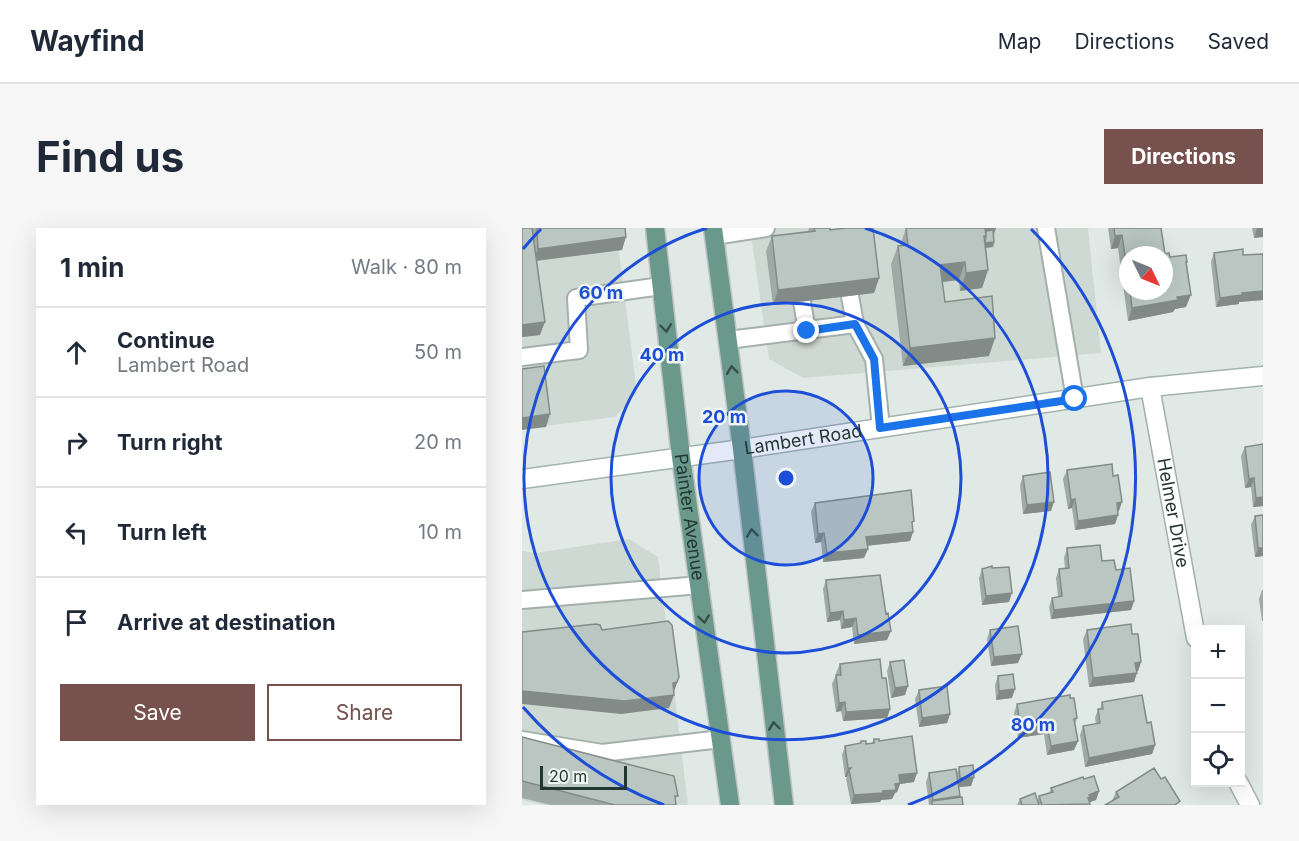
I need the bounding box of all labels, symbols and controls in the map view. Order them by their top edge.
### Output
text: Wayfind [30,24,145,58]
text: Map [998,29,1041,54]
text: Directions [1074,29,1175,54]
text: Saved [1208,29,1269,54]
button: Directions [1104,129,1263,184]
text: Find us [36,131,184,182]
north arrow [1119,246,1173,300]
text: 1 min [60,252,124,283]
text: Walk · 80 m [351,255,462,279]
text: 60 m [579,282,623,303]
route end [793,317,819,343]
one-way arrow [660,323,672,332]
text: Continue [117,327,215,353]
icon: ahead [60,336,93,369]
text: 50 m [414,340,462,364]
text: 40 m [640,344,685,365]
text: Lambert Road [117,353,249,377]
one-way arrow [726,366,738,375]
route start [1061,385,1087,411]
text: 20 m [702,406,746,427]
street label: Lambert Road [743,420,864,459]
icon: right [60,426,93,459]
text: Turn right [117,429,223,455]
text: 20 m [414,430,462,454]
street label: Painter Avenue [671,452,709,582]
street label: Helmer Drive [1153,456,1194,569]
centre of rings [776,468,796,488]
icon: left [60,516,93,549]
text: Turn left [117,519,207,545]
text: 10 m [418,520,462,544]
one-way arrow [746,528,759,537]
icon: arrive [60,606,93,639]
text: Arrive at destination [117,609,336,635]
one-way arrow [698,614,710,624]
map controls [1191,625,1245,787]
button: + [1191,625,1245,679]
button: − [1191,679,1245,733]
button: Save [60,684,255,741]
button: Share [267,684,462,741]
text: 80 m [1011,714,1055,735]
one-way arrow [769,722,781,731]
button: locate [1191,733,1245,787]
scale bar [540,763,627,790]
text: 20 m [549,766,587,786]

